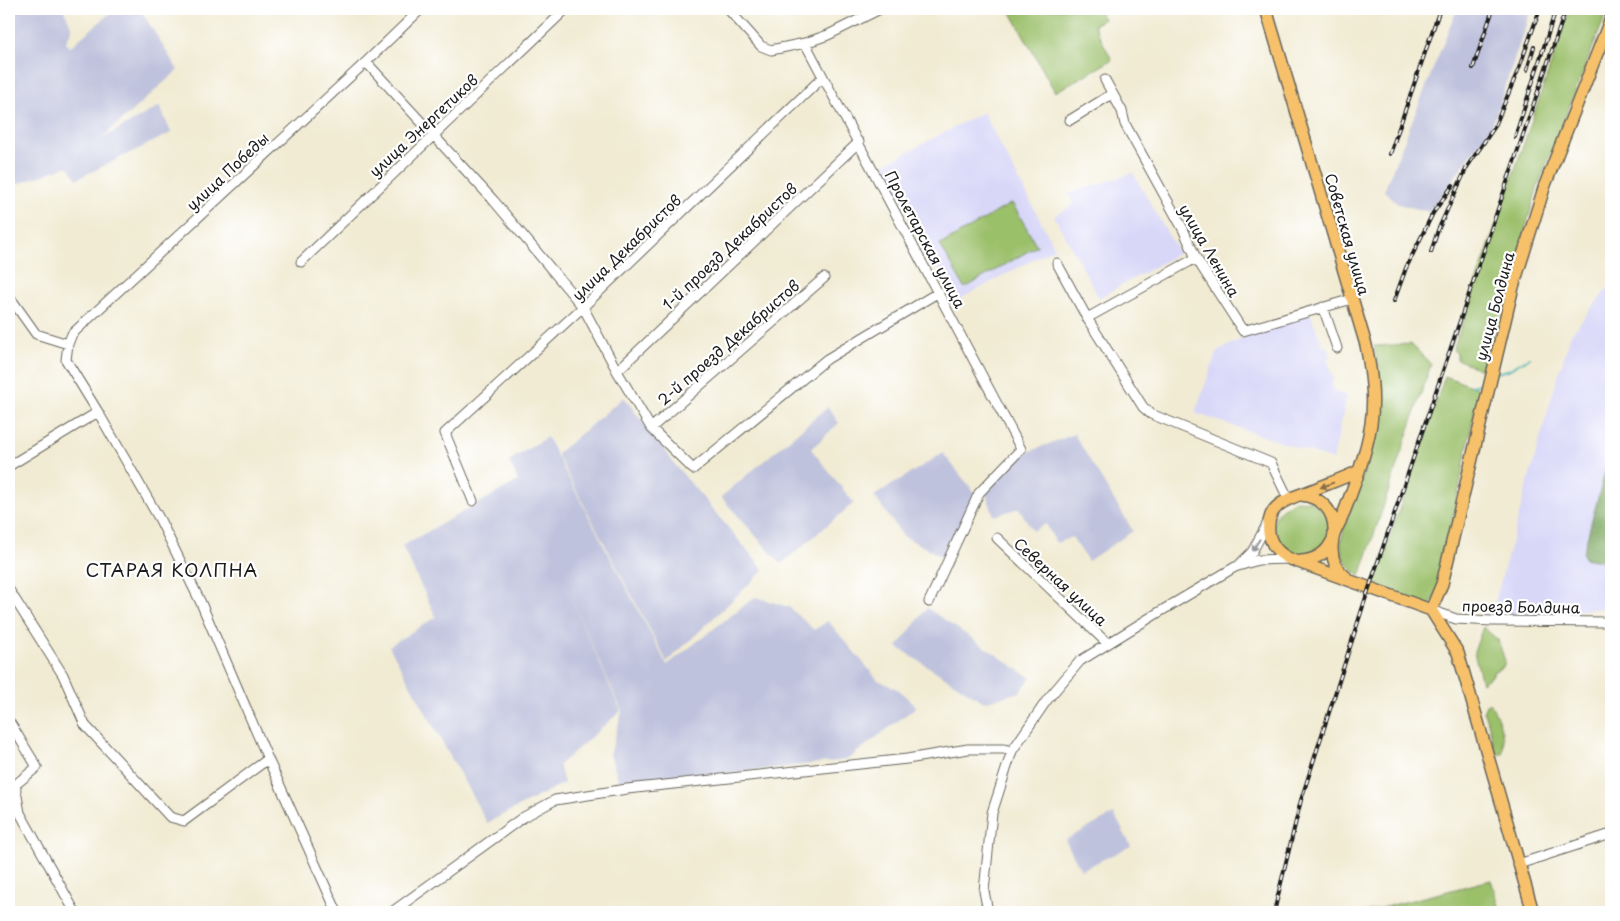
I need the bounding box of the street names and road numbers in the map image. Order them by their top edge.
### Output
street label: улица Энергетиков [363,68,483,182]
street label: улица Победы [180,127,274,215]
street label: Пролетарская улица [880,166,972,313]
street label: Советская улица [1320,170,1377,298]
street label: 1-й проезд Декабристов [656,177,802,315]
street label: улица Декабристов [566,188,686,305]
street label: улица Ленина [1174,199,1246,301]
street label: улица Болдина [1468,248,1520,363]
street label: 2-й проезд Декабристов [652,274,804,410]
street label: Северная улица [1009,531,1113,631]
street label: проезд Болдина [1462,593,1581,619]

